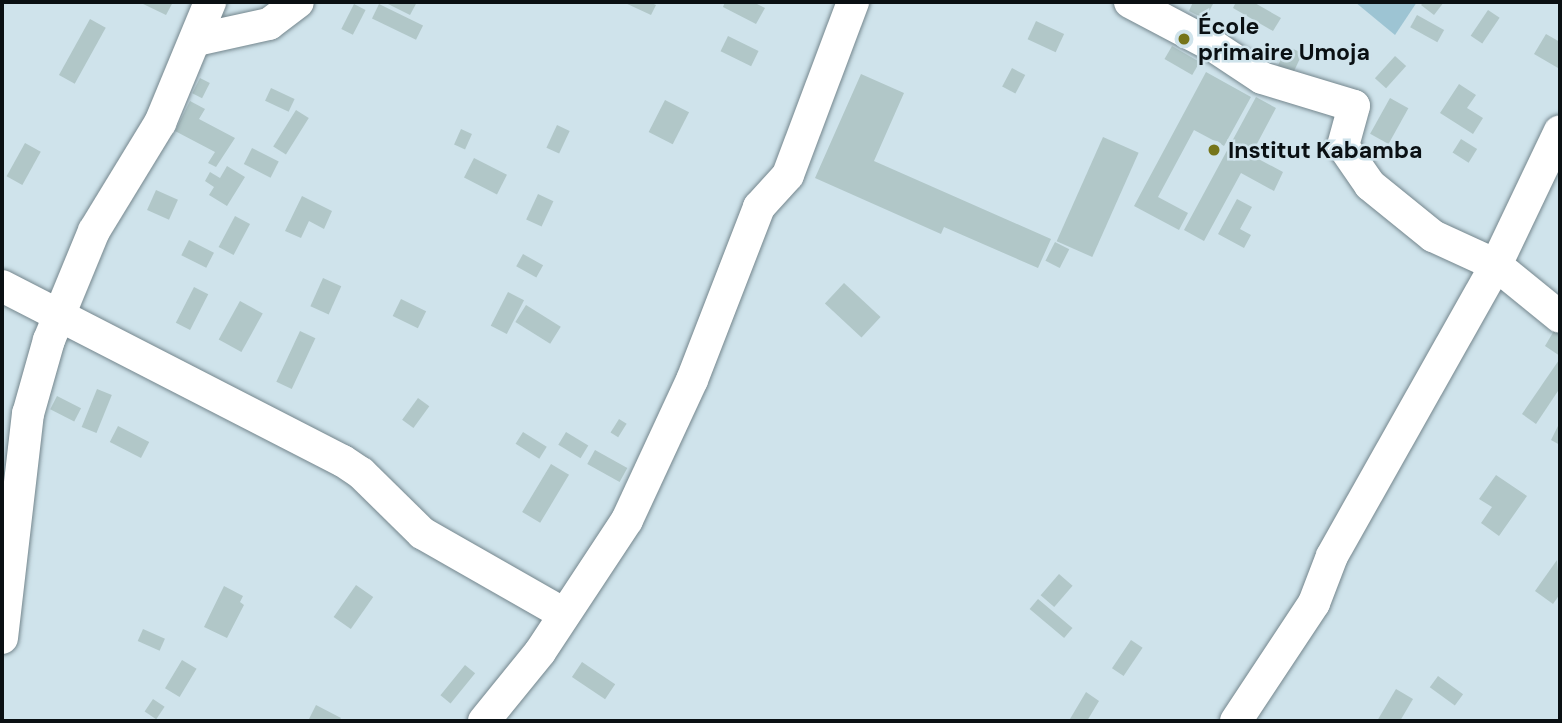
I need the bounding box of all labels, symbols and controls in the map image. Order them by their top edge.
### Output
place label: École primaire Umoja [1198,12,1370,66]
marker: École primaire Umoja [1176,31,1192,47]
place label: Institut Kabamba [1228,136,1422,164]
marker: Institut Kabamba [1206,142,1222,158]

